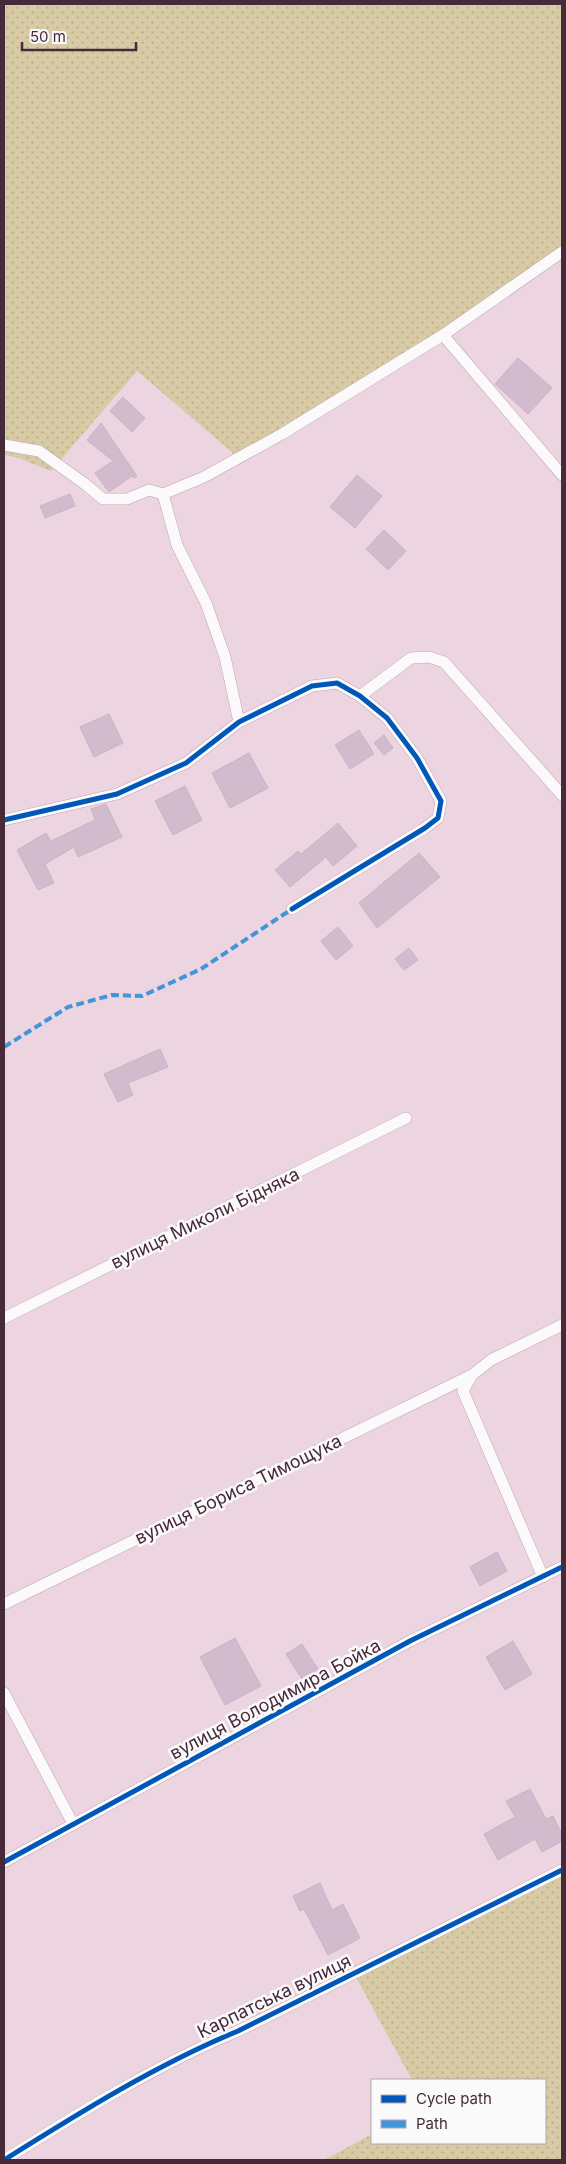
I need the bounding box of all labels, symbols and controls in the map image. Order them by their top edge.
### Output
scale bar [22,20,136,52]
text: 50 m [30,27,66,46]
street label: вулиця Миколи Бідняка [107,1163,303,1273]
street label: вулиця Бориса Тимощука [131,1430,345,1548]
street label: вулиця Володимира Бойка [166,1634,384,1764]
street label: Карпатська вулиця [194,1950,354,2042]
legend [371,2079,546,2144]
text: Cycle path [416,2089,492,2108]
text: Path [416,2114,448,2133]

